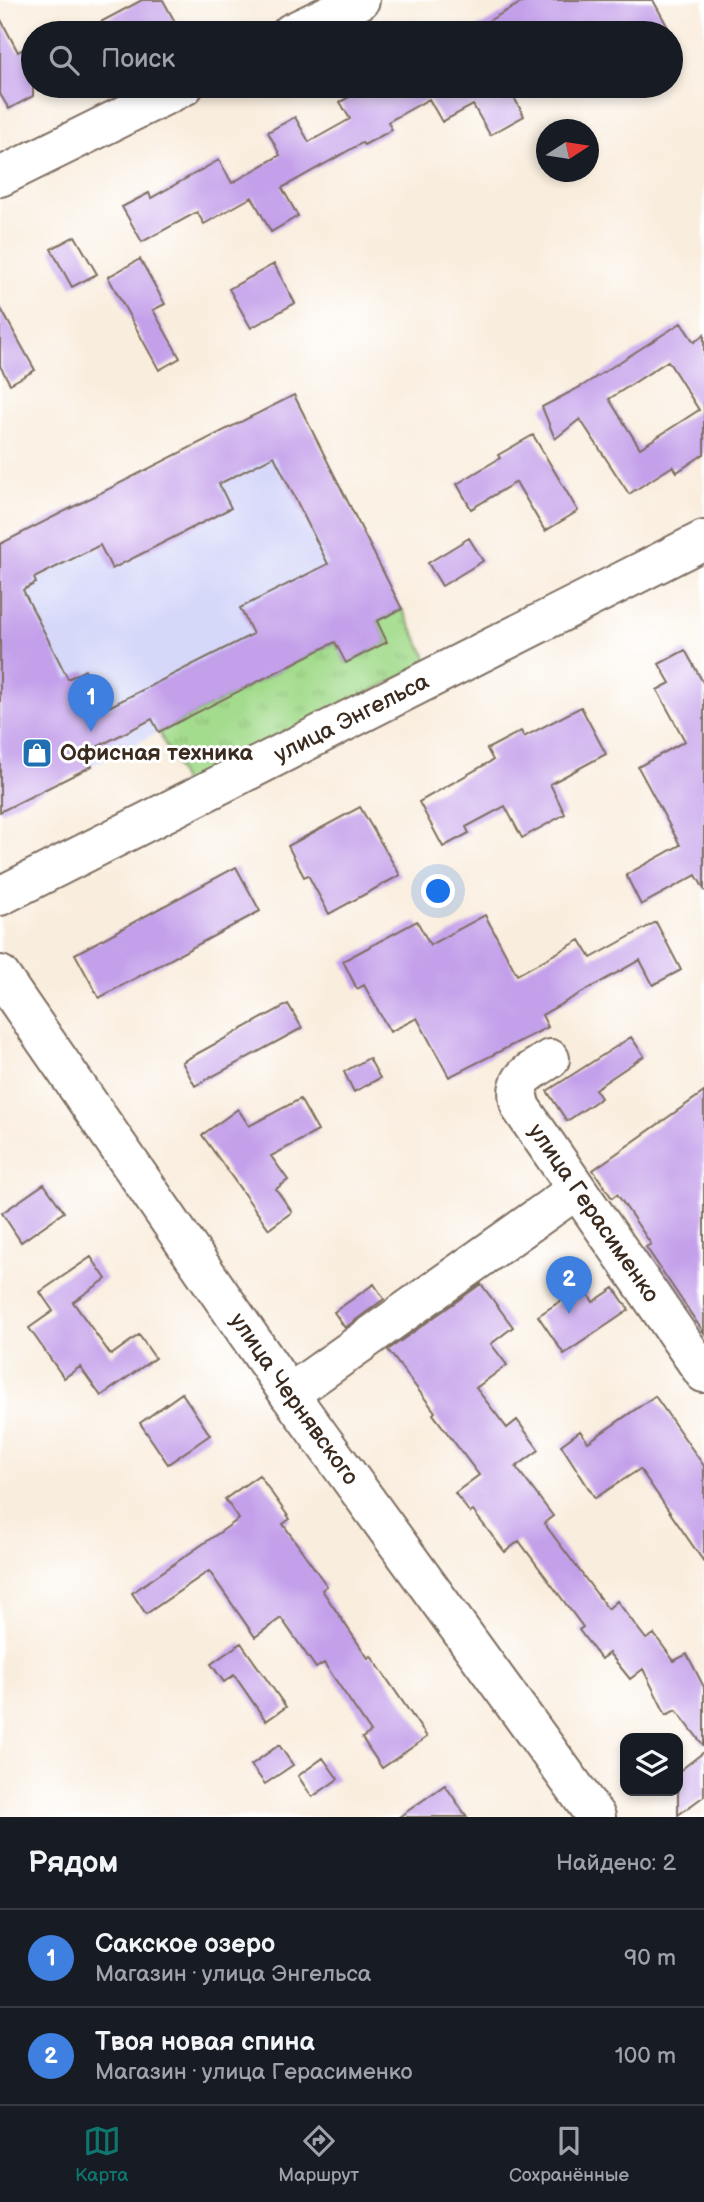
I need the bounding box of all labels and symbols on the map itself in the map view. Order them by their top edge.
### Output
north arrow [536,119,599,182]
street label: улица Энгельса [270,667,434,769]
pin: 1 [68,674,114,732]
shop icon: Офисная техника [20,736,54,770]
place label: Офисная техника [60,739,254,767]
your location [421,874,455,908]
street label: улица Герасименко [522,1118,665,1308]
pin: 2 [546,1256,592,1314]
street label: улица Чернявского [223,1308,364,1491]

